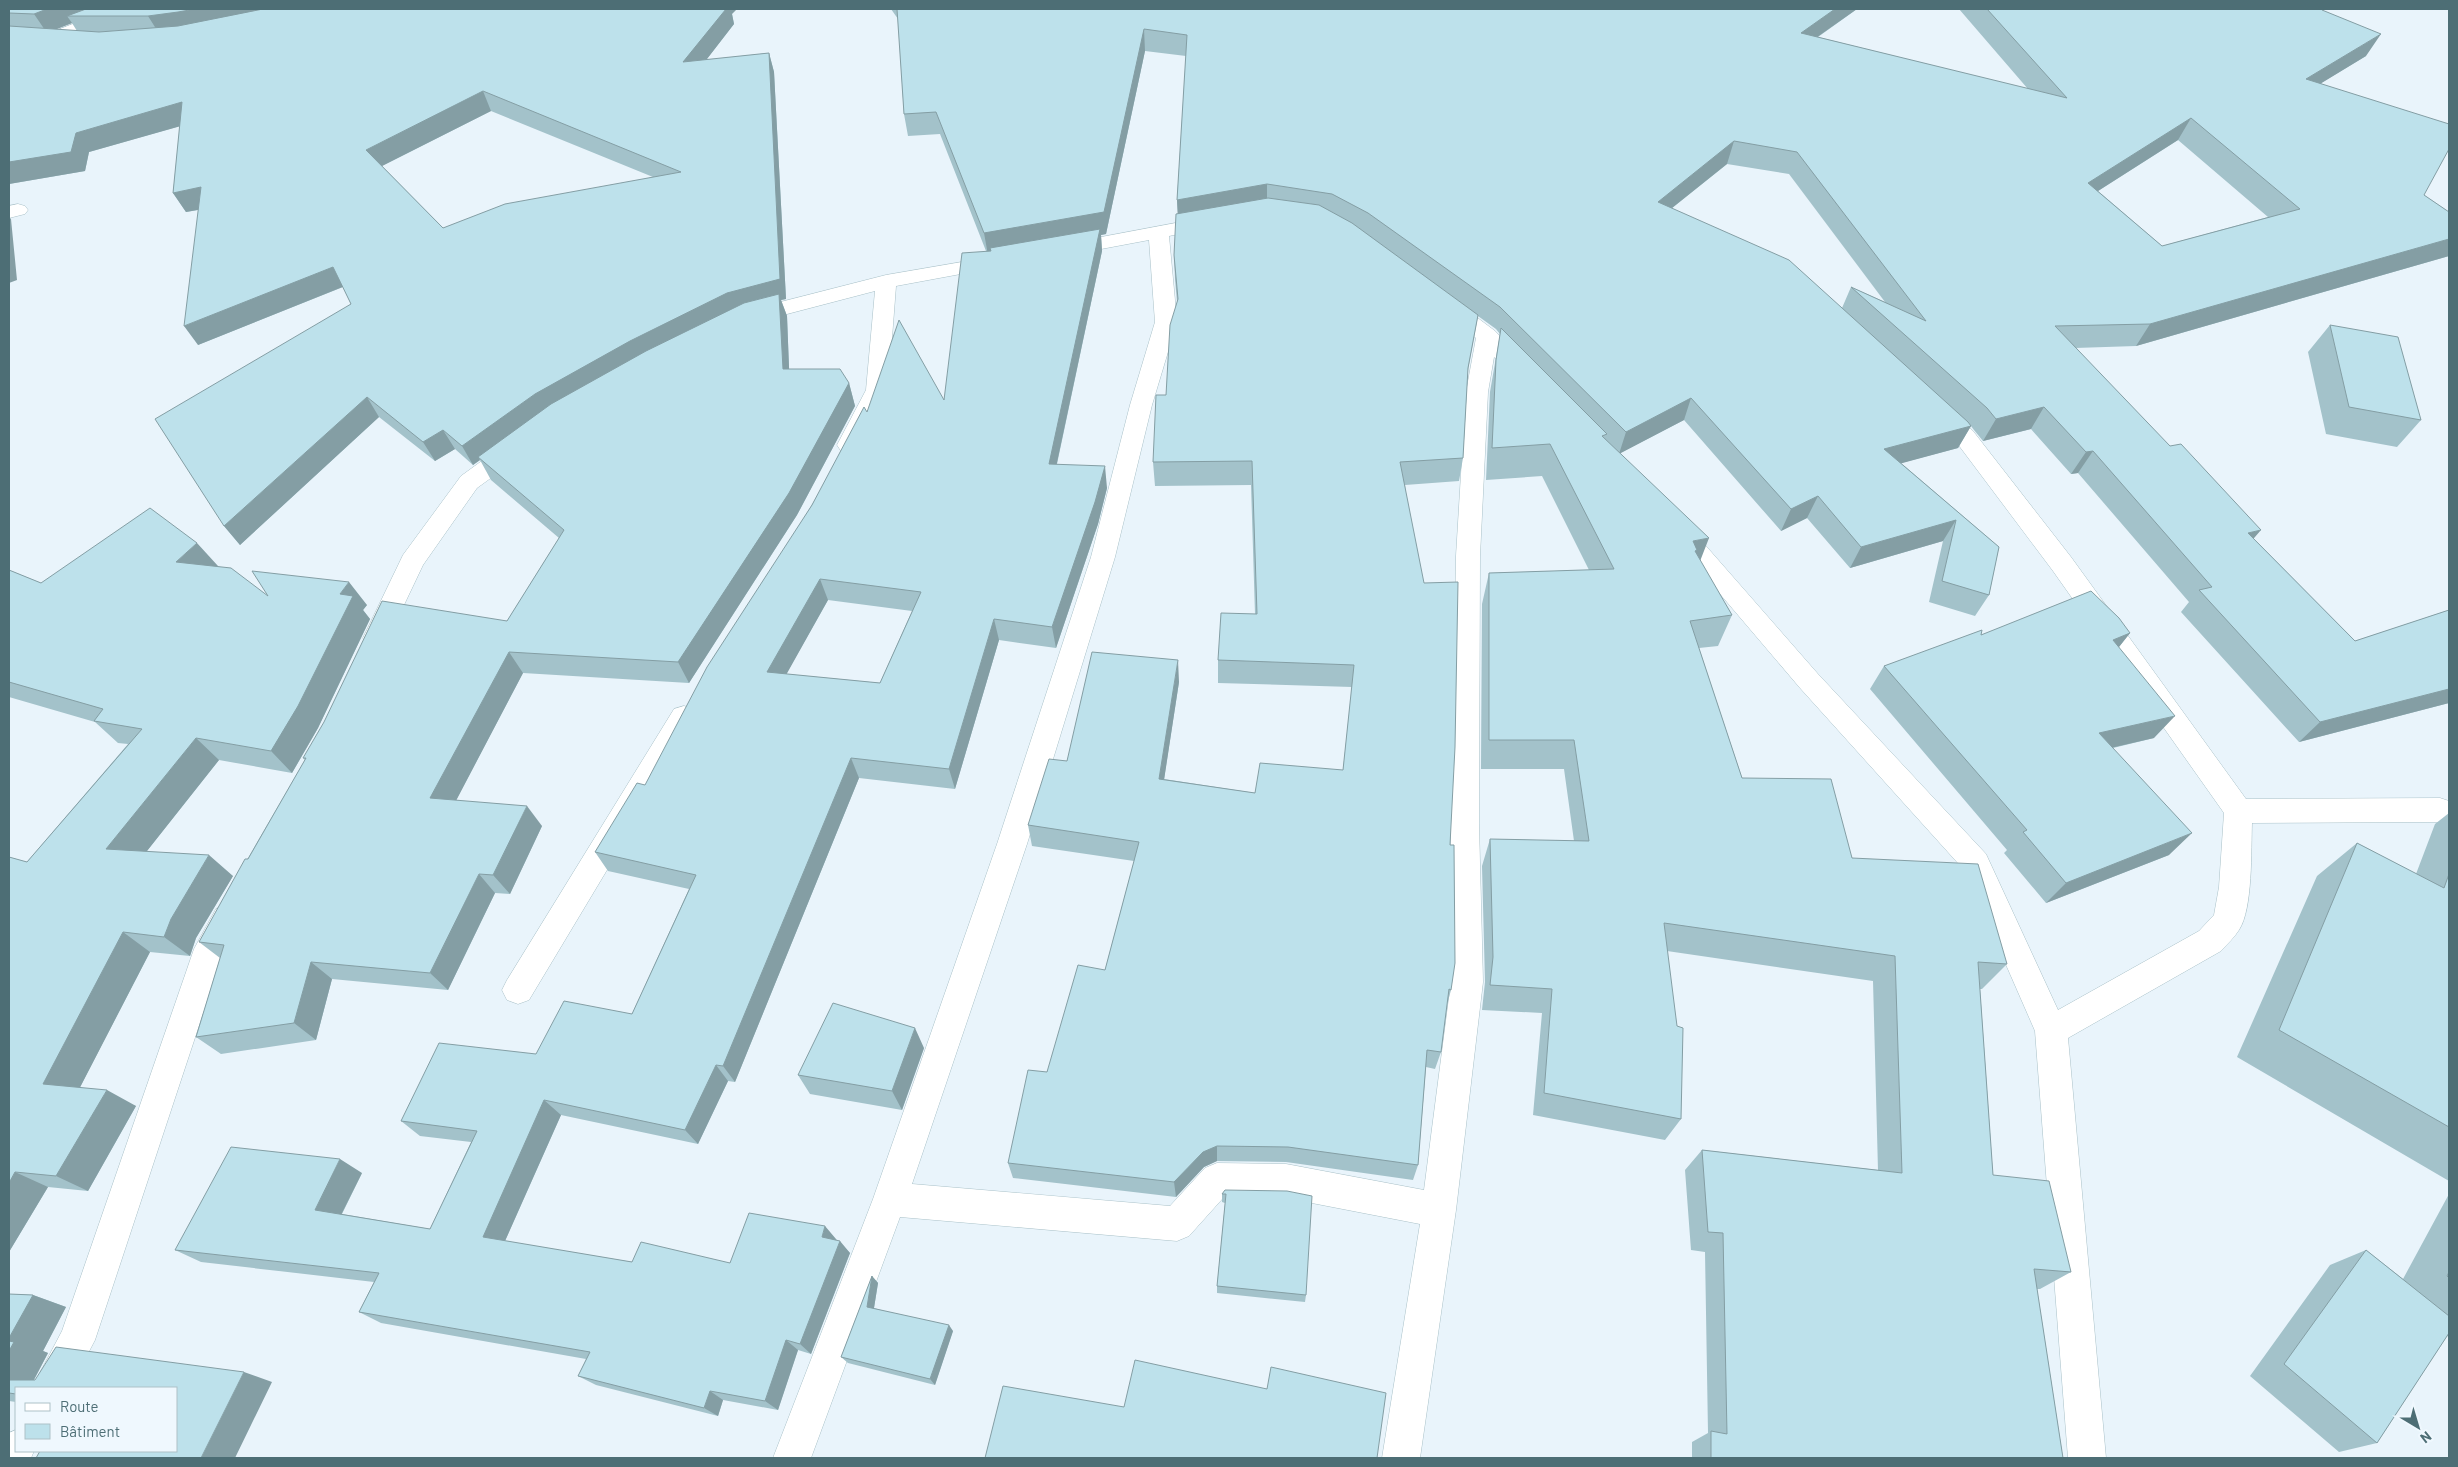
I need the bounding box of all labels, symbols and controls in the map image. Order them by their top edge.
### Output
legend [15,1387,178,1452]
text: Route [60,1397,99,1415]
north arrow [2393,1402,2443,1452]
text: Bâtiment [60,1422,120,1440]
text: N [2417,1428,2435,1447]

